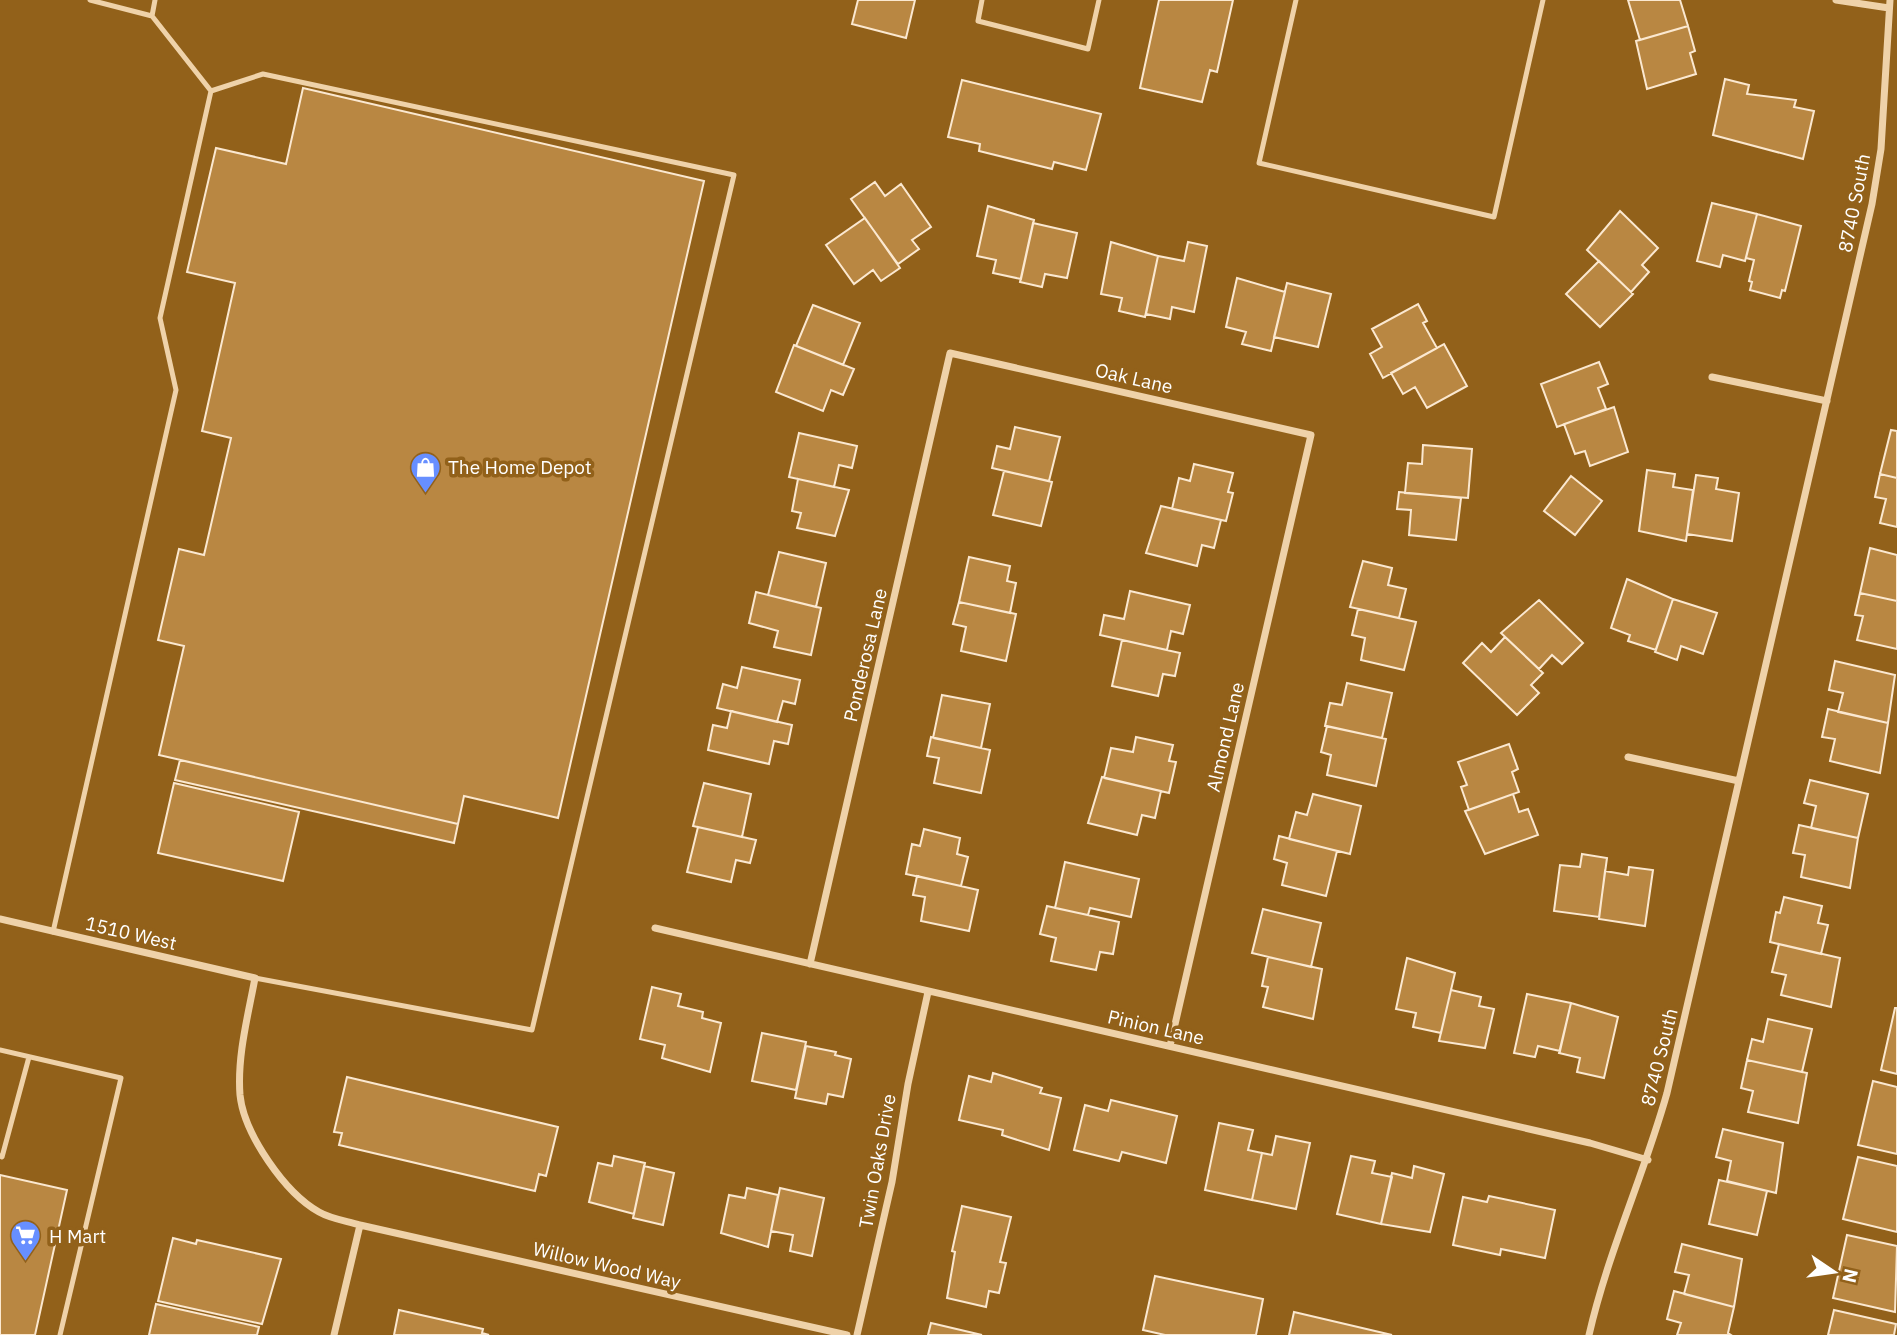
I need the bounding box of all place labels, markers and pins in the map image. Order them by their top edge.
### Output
shop icon: The Home Depot [408,450,442,494]
place label: The Home Depot [448,455,592,479]
supermarket icon: H Mart [9,1219,43,1263]
place label: H Mart [49,1224,106,1248]

